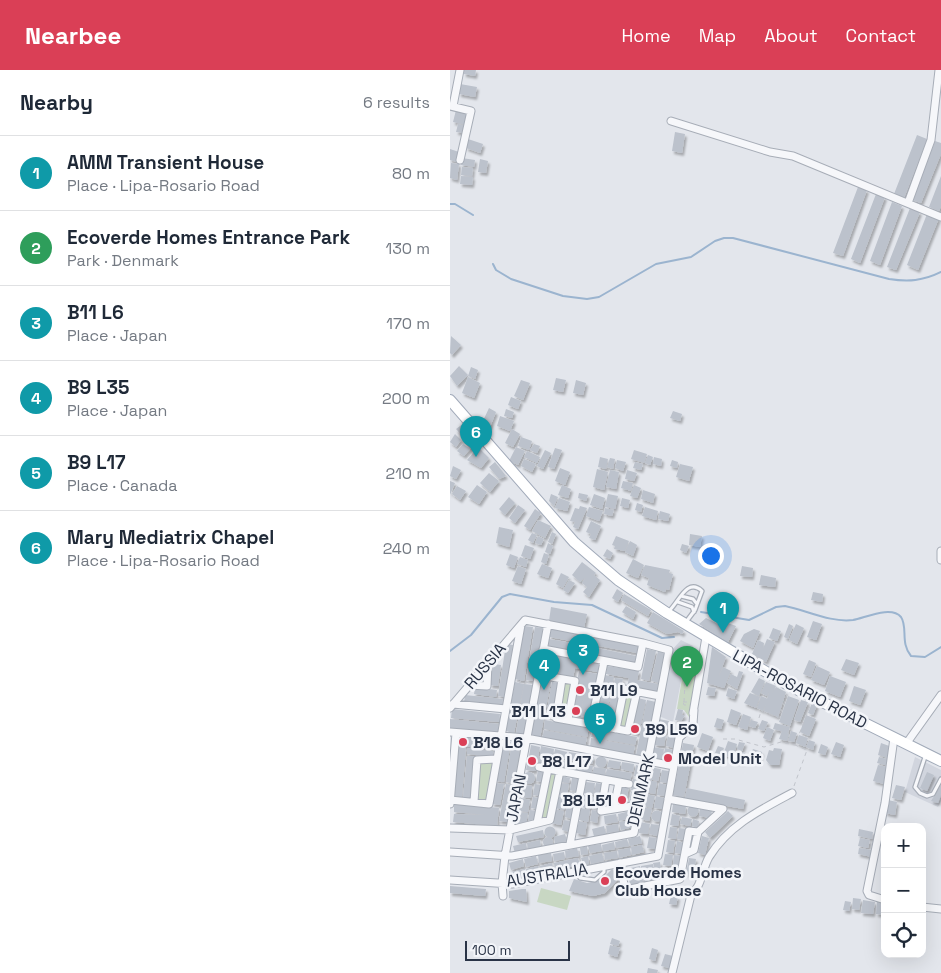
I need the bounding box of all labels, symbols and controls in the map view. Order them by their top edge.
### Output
text: Nearbee [25,20,121,51]
text: Home [622,24,671,47]
text: Map [699,24,736,47]
text: About [764,24,818,47]
text: Contact [846,24,916,47]
text: Nearby [20,89,93,116]
text: 6 results [363,92,430,113]
text: AMM Transient House [67,150,264,175]
text: 1 [32,163,40,184]
text: 80 m [392,163,430,184]
text: Place · Lipa-Rosario Road [67,175,260,196]
text: Ecoverde Homes Entrance Park [67,225,350,250]
text: 2 [31,238,41,259]
text: 130 m [386,238,430,259]
text: Park · Denmark [67,250,179,271]
text: B11 L6 [67,300,124,325]
text: 3 [31,313,41,334]
text: 170 m [386,313,430,334]
text: Place · Japan [67,325,167,346]
text: B9 L35 [67,375,129,400]
text: 4 [31,388,41,409]
text: 200 m [382,388,430,409]
text: Place · Japan [67,400,167,421]
pin: 6 [460,416,492,457]
text: B9 L17 [67,450,126,475]
text: 5 [31,463,41,484]
text: 210 m [386,463,430,484]
text: Place · Canada [67,475,178,496]
text: Mary Mediatrix Chapel [67,525,274,550]
text: 6 [31,538,41,559]
text: 240 m [383,538,430,559]
your location [698,543,724,569]
text: Place · Lipa-Rosario Road [67,550,260,571]
pin: 1 [707,592,739,633]
pin: 3 [567,634,599,675]
street label: RUSSIA [459,638,511,694]
street label: LIPA-ROSARIO ROAD [729,645,871,733]
pin: 2 [671,646,703,687]
pin: 4 [528,649,560,690]
place label: B11 L9 [590,680,638,701]
marker: B11 L9 [574,684,586,696]
place label: B11 L13 [511,701,566,722]
pin: 5 [584,703,616,744]
marker: B11 L13 [570,705,582,717]
place label: B9 L59 [645,719,698,740]
marker: B9 L59 [629,723,641,735]
place label: B18 L6 [473,732,523,753]
marker: B18 L6 [457,736,469,748]
place label: Model Unit [678,748,762,769]
place label: B8 L17 [542,751,591,772]
street label: DENMARK [622,751,660,828]
marker: Model Unit [662,752,674,764]
marker: B8 L17 [526,755,538,767]
street label: JAPAN [501,772,531,824]
place label: B8 L51 [562,790,612,811]
marker: B8 L51 [616,794,628,806]
map controls [881,823,926,958]
button: + [881,823,926,868]
street label: AUSTRALIA [505,858,589,892]
place label: Ecoverde Homes Club House [615,862,742,901]
button: − [881,868,926,913]
marker: Ecoverde Homes Club House [599,875,611,887]
button: locate [881,913,926,958]
scale bar [465,938,570,961]
text: 100 m [472,941,511,959]

